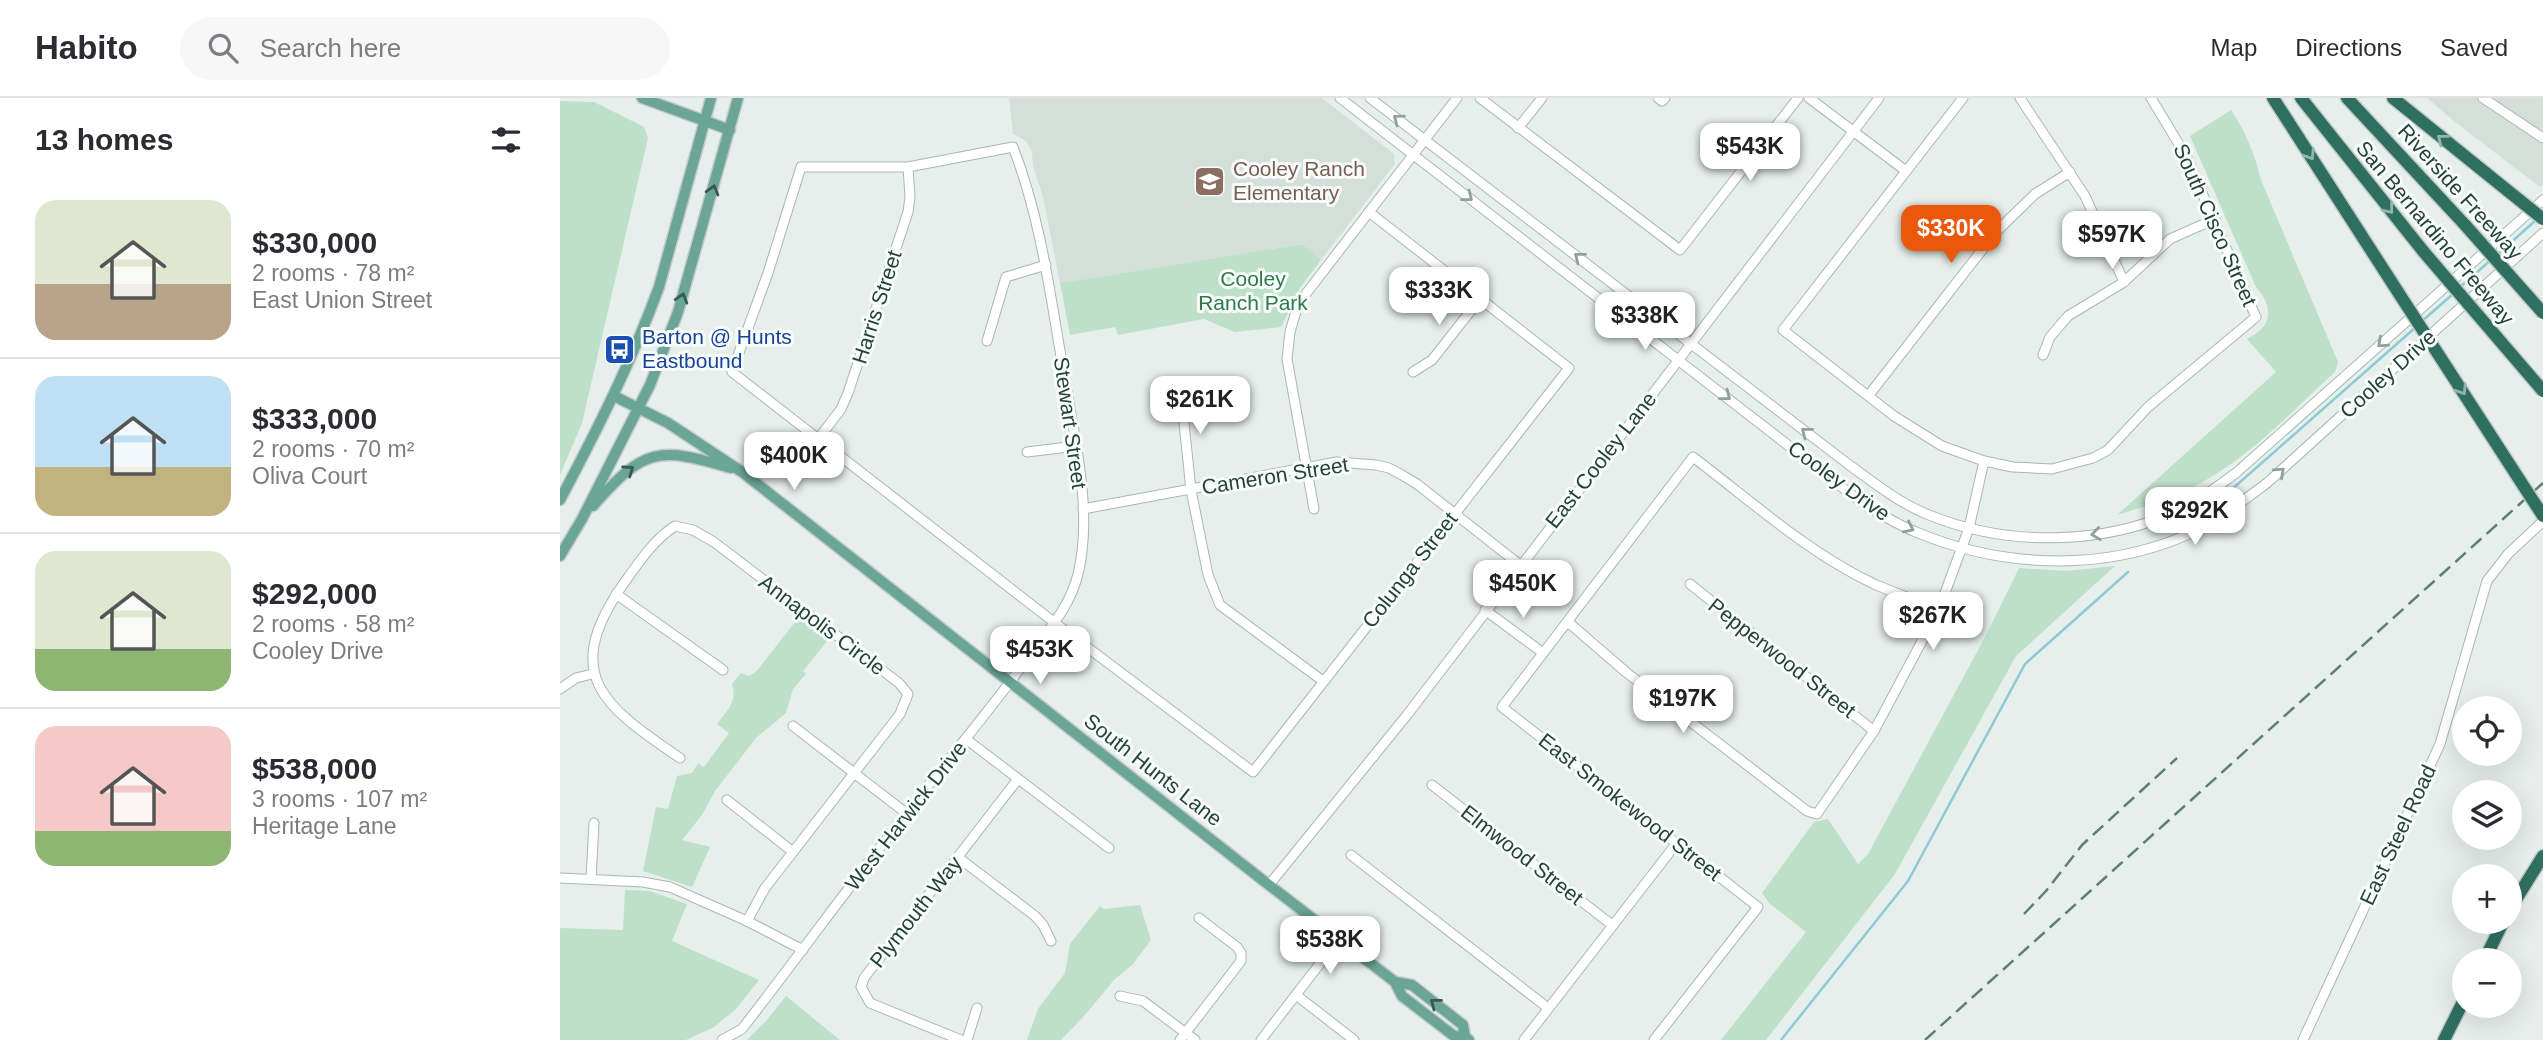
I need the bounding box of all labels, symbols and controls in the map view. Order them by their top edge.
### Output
search box [180,17,670,80]
text: Habito [35,29,138,66]
icon: search [204,29,242,67]
text: Search here [260,33,401,63]
text: Map [2211,34,2257,61]
text: Directions [2295,34,2402,61]
text: Saved [2440,34,2508,61]
one-way arrow [1393,114,1406,127]
street label: Riverside Freeway [2394,119,2527,264]
icon: filters [487,121,525,159]
text: 13 homes [35,123,173,156]
pin: $543K [1701,123,1799,183]
text: $543K [1716,133,1784,159]
one-way arrow [2437,134,2449,147]
street label: San Bernardino Freeway [2352,136,2519,329]
street label: South Cisco Street [2169,140,2262,310]
one-way arrow [2302,148,2315,161]
place label: Cooley Ranch Elementary [1233,157,1365,204]
school or university icon: Cooley Ranch Elementary [1193,164,1227,198]
one-way arrow [705,184,720,196]
one-way arrow [1460,188,1472,201]
one-way arrow [2381,201,2393,214]
pin: $330K [1902,206,2000,265]
pin: $597K [2063,212,2161,271]
text: $330K [1917,215,1985,241]
text: $597K [2078,221,2146,247]
text: $330,000 [252,226,377,259]
icon: home [91,228,175,312]
street label: Harris Street [847,247,906,366]
one-way arrow [1574,253,1587,266]
text: 2 rooms · 78 m² [252,260,414,286]
park label: Cooley Ranch Park [1198,267,1308,314]
pin: $333K [1390,268,1488,327]
text: $333K [1405,277,1473,303]
text: East Union Street [252,287,432,313]
one-way arrow [673,292,688,304]
pin: $338K [1596,292,1694,352]
text: $338K [1611,302,1679,328]
place label: Barton @ Hunts Eastbound [642,325,792,372]
street label: Cooley Drive [2335,325,2440,422]
bus stop icon: Barton @ Hunts Eastbound [602,332,636,366]
one-way arrow [2377,335,2390,347]
street label: Stewart Street [1050,355,1091,491]
pin: $261K [1151,376,1249,436]
one-way arrow [2453,383,2466,396]
text: $261K [1166,386,1234,412]
street label: East Cooley Lane [1541,387,1661,532]
one-way arrow [1718,388,1730,401]
text: $333,000 [252,402,377,435]
icon: home [91,404,175,488]
one-way arrow [1802,428,1814,441]
pin: $400K [745,432,843,492]
text: 2 rooms · 70 m² [252,436,414,462]
street label: Cooley Drive [1784,436,1895,525]
text: $400K [760,442,828,468]
street label: Cameron Street [1200,453,1350,498]
text: Oliva Court [252,463,367,489]
one-way arrow [621,466,634,478]
one-way arrow [2272,468,2285,481]
pin: $292K [2146,488,2244,547]
text: $292K [2161,497,2229,523]
street label: Colunga Street [1357,507,1462,632]
one-way arrow [1902,520,1914,534]
one-way arrow [2090,526,2102,541]
pin: $450K [1474,560,1572,620]
street label: Annapolis Circle [755,570,890,679]
text: $450K [1489,570,1557,596]
text: $292,000 [252,577,377,610]
icon: home [91,579,175,663]
pin: $267K [1884,592,1982,652]
street label: Pepperwood Street [1704,593,1860,722]
text: $267K [1899,602,1967,628]
text: 2 rooms · 58 m² [252,611,414,637]
pin: $453K [991,626,1089,686]
text: $453K [1006,636,1074,662]
text: Cooley Drive [252,638,384,664]
pin: $197K [1634,676,1732,735]
text: $197K [1649,685,1717,711]
map controls [2452,696,2522,1018]
button: locate [2452,696,2522,766]
street label: South Hunts Lane [1080,709,1227,830]
street label: East Smokewood Street [1534,728,1726,885]
street label: West Harwick Drive [840,737,971,895]
text: $538,000 [252,752,377,785]
icon: home [91,754,175,838]
street label: East Steel Road [2355,761,2440,908]
button: layers [2452,780,2522,850]
text: 3 rooms · 107 m² [252,786,427,812]
street label: Elmwood Street [1457,800,1588,909]
text: Heritage Lane [252,813,397,839]
street label: Plymouth Way [865,851,966,972]
button: + [2452,864,2522,934]
pin: $538K [1281,916,1379,976]
text: $538K [1296,926,1364,952]
button: − [2452,948,2522,1018]
one-way arrow [1431,999,1443,1012]

